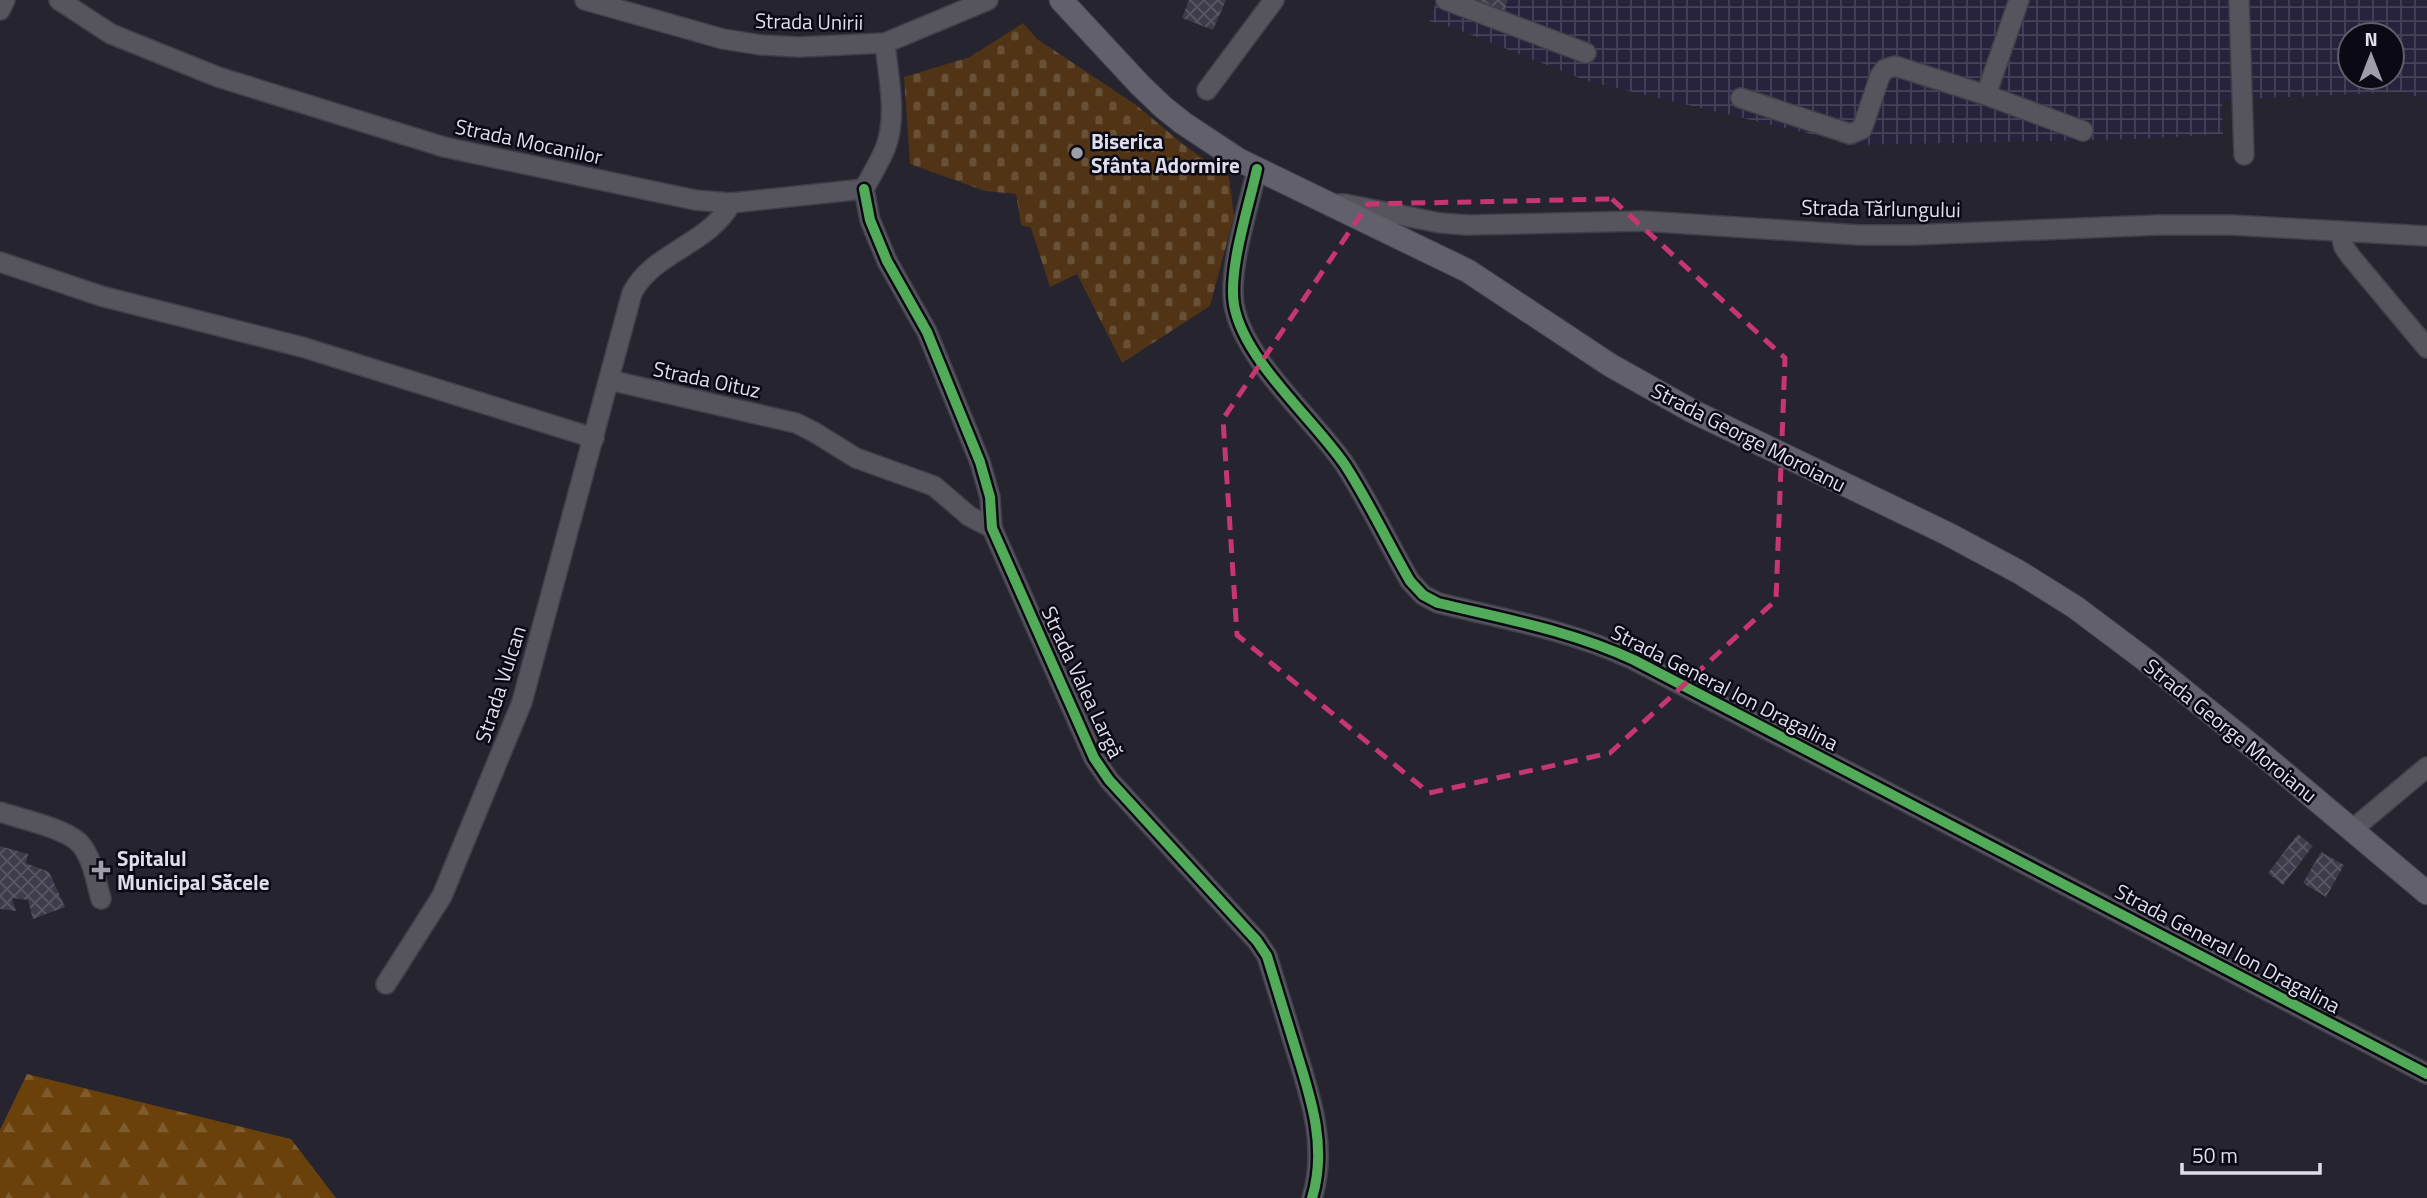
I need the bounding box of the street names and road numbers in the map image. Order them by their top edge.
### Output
street label: Strada Unirii [754,4,864,38]
street label: Strada Mocanilor [452,110,606,172]
street label: Strada Tărlungului [1801,191,1961,225]
street label: Strada Oituz [650,352,764,406]
street label: Strada George Moroianu [1646,374,1852,500]
street label: Strada Valea Largă [1034,601,1132,764]
street label: Strada General Ion Dragalina [1606,616,1845,758]
street label: Strada Vulcan [466,621,534,747]
street label: Strada George Moroianu [2138,650,2324,810]
street label: Strada General Ion Dragalina [2110,875,2347,1021]

